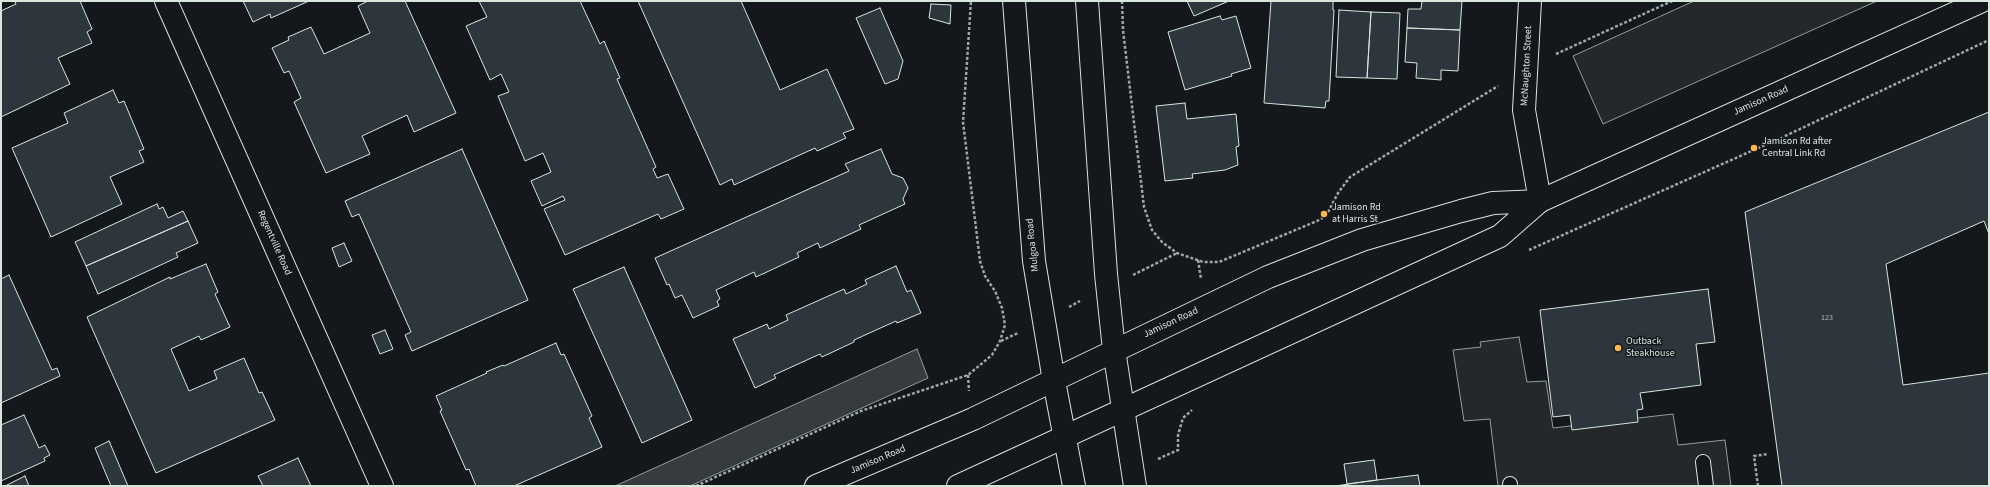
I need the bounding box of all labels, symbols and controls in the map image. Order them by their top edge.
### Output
street label: McNaughton Street [1519,26,1535,106]
street label: Jamison Road [1732,83,1790,119]
place label: Jamison Rd after Central Link Rd [1762,136,1832,160]
marker: Jamison Rd after Central Link Rd [1749,143,1759,153]
place label: Jamison Rd at Harris St [1332,202,1381,226]
street label: Regentville Road [254,209,294,277]
marker: Jamison Rd at Harris St [1319,209,1329,219]
street label: Mulgoa Road [1024,218,1042,272]
street label: Jamison Road [1142,305,1200,341]
house number: 123 [1821,313,1833,323]
place label: Outback Steakhouse [1626,336,1675,360]
marker: Outback Steakhouse [1613,343,1623,353]
street label: Jamison Road [848,443,908,477]

